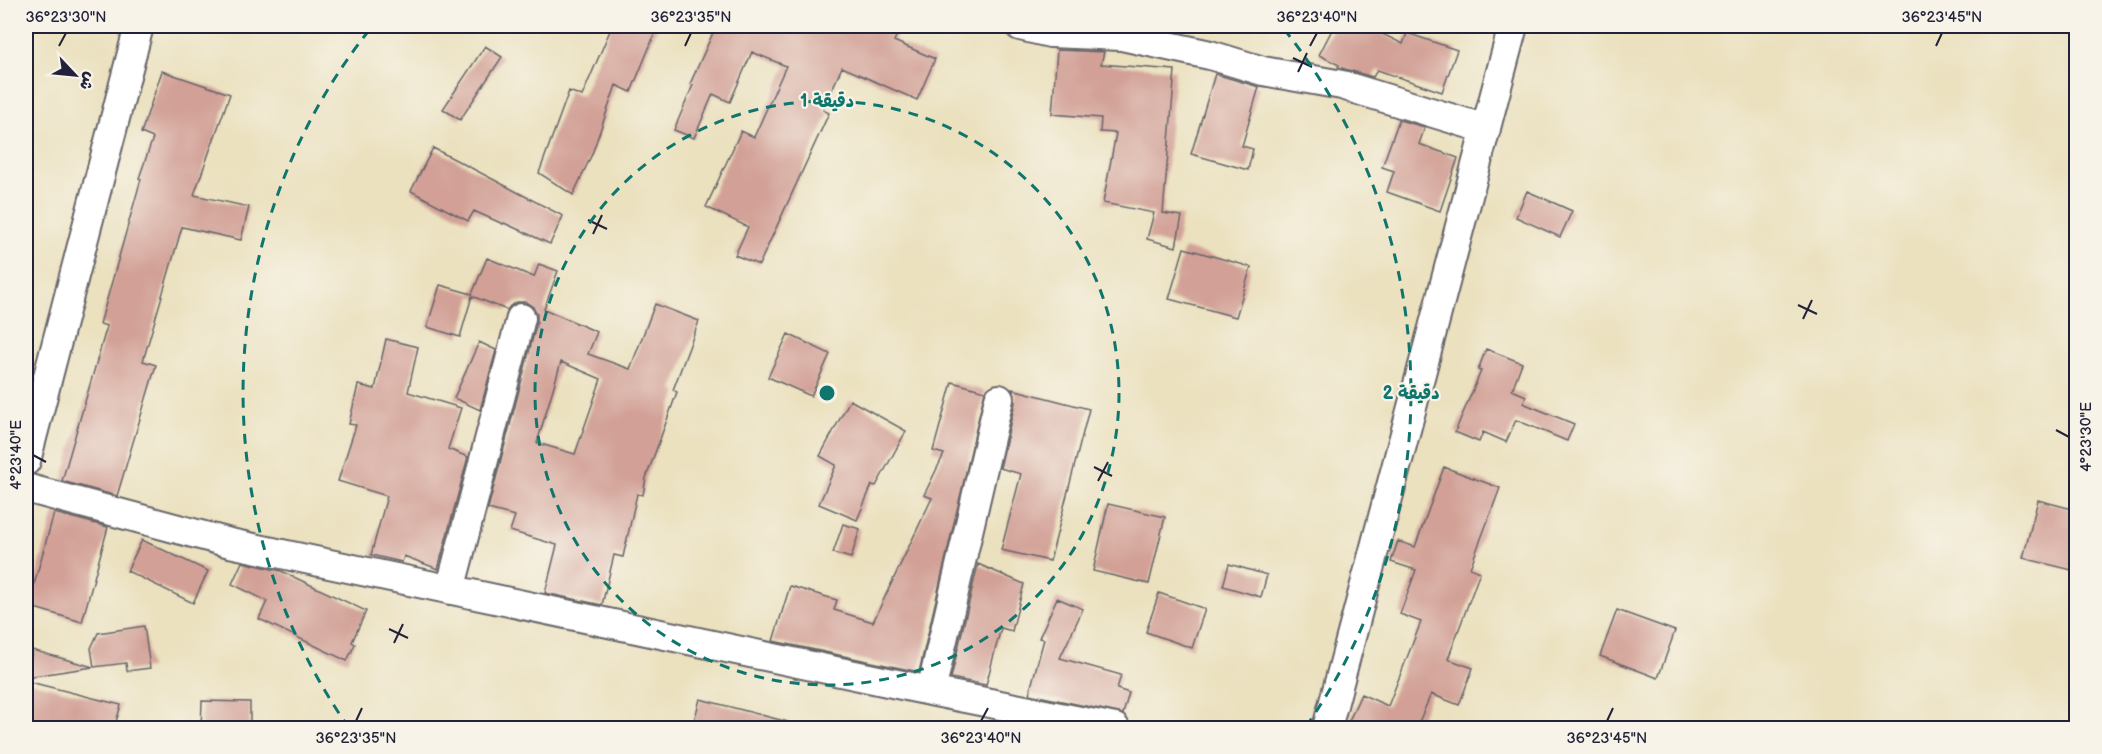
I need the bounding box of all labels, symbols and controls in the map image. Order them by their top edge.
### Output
text: 36°23'30"N [25,8,107,27]
text: 36°23'35"N [651,8,731,27]
text: 36°23'40"N [1277,8,1358,27]
text: 36°23'45"N [1902,8,1982,27]
north arrow [45,45,105,105]
text: ش [75,69,100,93]
text: 1 دقيقة [800,91,854,112]
centre of rings [817,383,837,403]
text: 2 دقيقة [1382,383,1440,404]
text: 4°23'30"E [2077,402,2096,472]
text: 4°23'40"E [7,420,26,490]
text: 36°23'35"N [316,729,396,748]
text: 36°23'40"N [941,729,1022,748]
text: 36°23'45"N [1567,729,1647,748]

